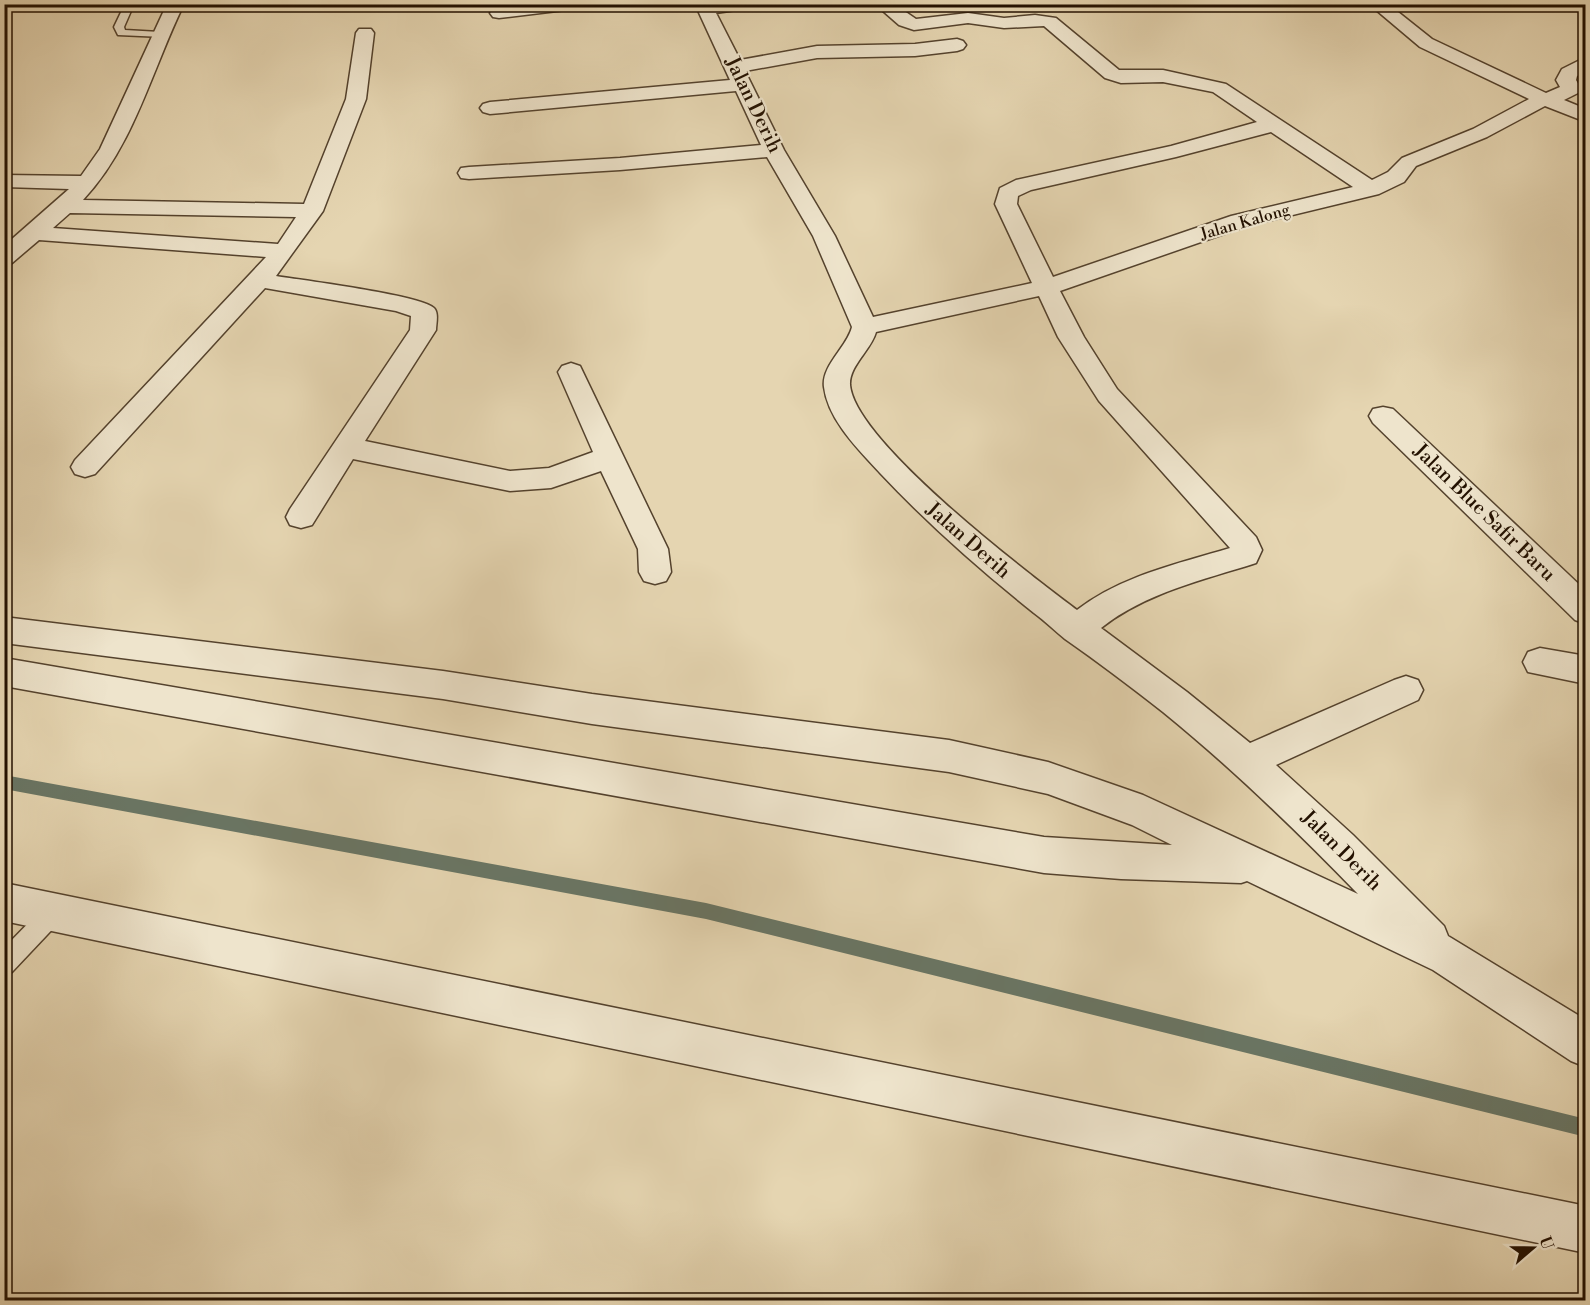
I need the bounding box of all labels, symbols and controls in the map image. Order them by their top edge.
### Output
street label: Jalan Derih [719,52,787,157]
street label: Jalan Kalong [1197,199,1293,245]
street label: Jalan Blue Safir Baru [1407,438,1561,588]
street label: Jalan Derih [920,497,1015,585]
street label: Jalan Derih [1295,805,1387,897]
north arrow [1503,1218,1563,1278]
text: U [1535,1234,1558,1253]

